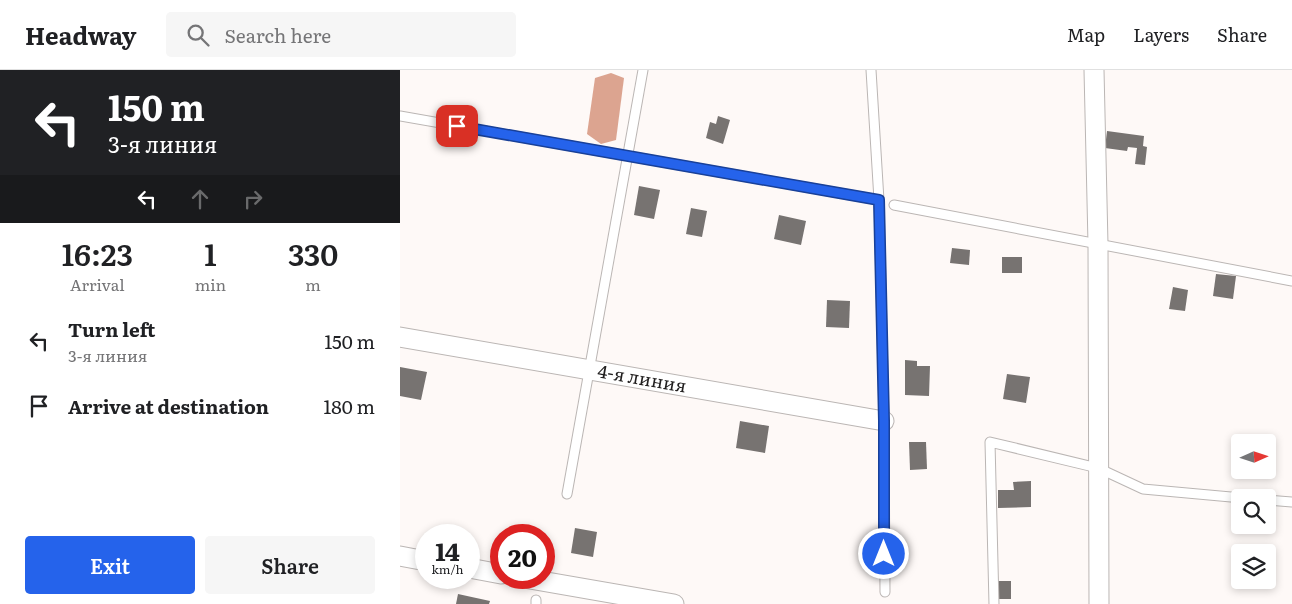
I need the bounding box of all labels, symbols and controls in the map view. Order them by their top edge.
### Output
search box [166,12,516,57]
text: Headway [25,17,136,52]
icon: search [184,21,212,49]
text: Search here [224,21,331,49]
text: Map [1067,21,1105,48]
text: Layers [1133,21,1189,48]
text: Share [1217,21,1267,48]
text: 150 m [108,80,205,132]
icon: left [25,90,90,155]
pin [436,105,478,147]
icon: arrive [443,112,471,140]
text: 3-я линия [108,127,217,160]
icon: left [133,185,161,213]
icon: ahead [186,185,214,213]
icon: right [239,185,267,213]
text: 16:23 [62,231,133,275]
text: 1 [204,231,217,275]
text: 330 [288,231,338,275]
text: Arrival [70,272,125,296]
text: min [195,272,226,296]
text: m [305,272,321,296]
text: Turn left [68,315,155,343]
icon: left [25,327,53,355]
text: 150 m [324,327,375,355]
text: 3-я линия [68,343,147,367]
street label: 4-я линия [596,356,689,399]
icon: arrive [25,392,53,420]
text: Arrive at destination [68,392,269,420]
text: 180 m [324,392,375,420]
north arrow [1231,434,1276,479]
map controls [1231,434,1276,589]
button: search [1231,489,1276,534]
speed limit sign: 20 [490,524,555,589]
position arrow [857,527,909,579]
text: 14 [435,532,460,569]
button: Exit [25,536,195,594]
button: Share [205,536,375,594]
button: layers [1231,544,1276,589]
text: km/h [432,560,463,578]

